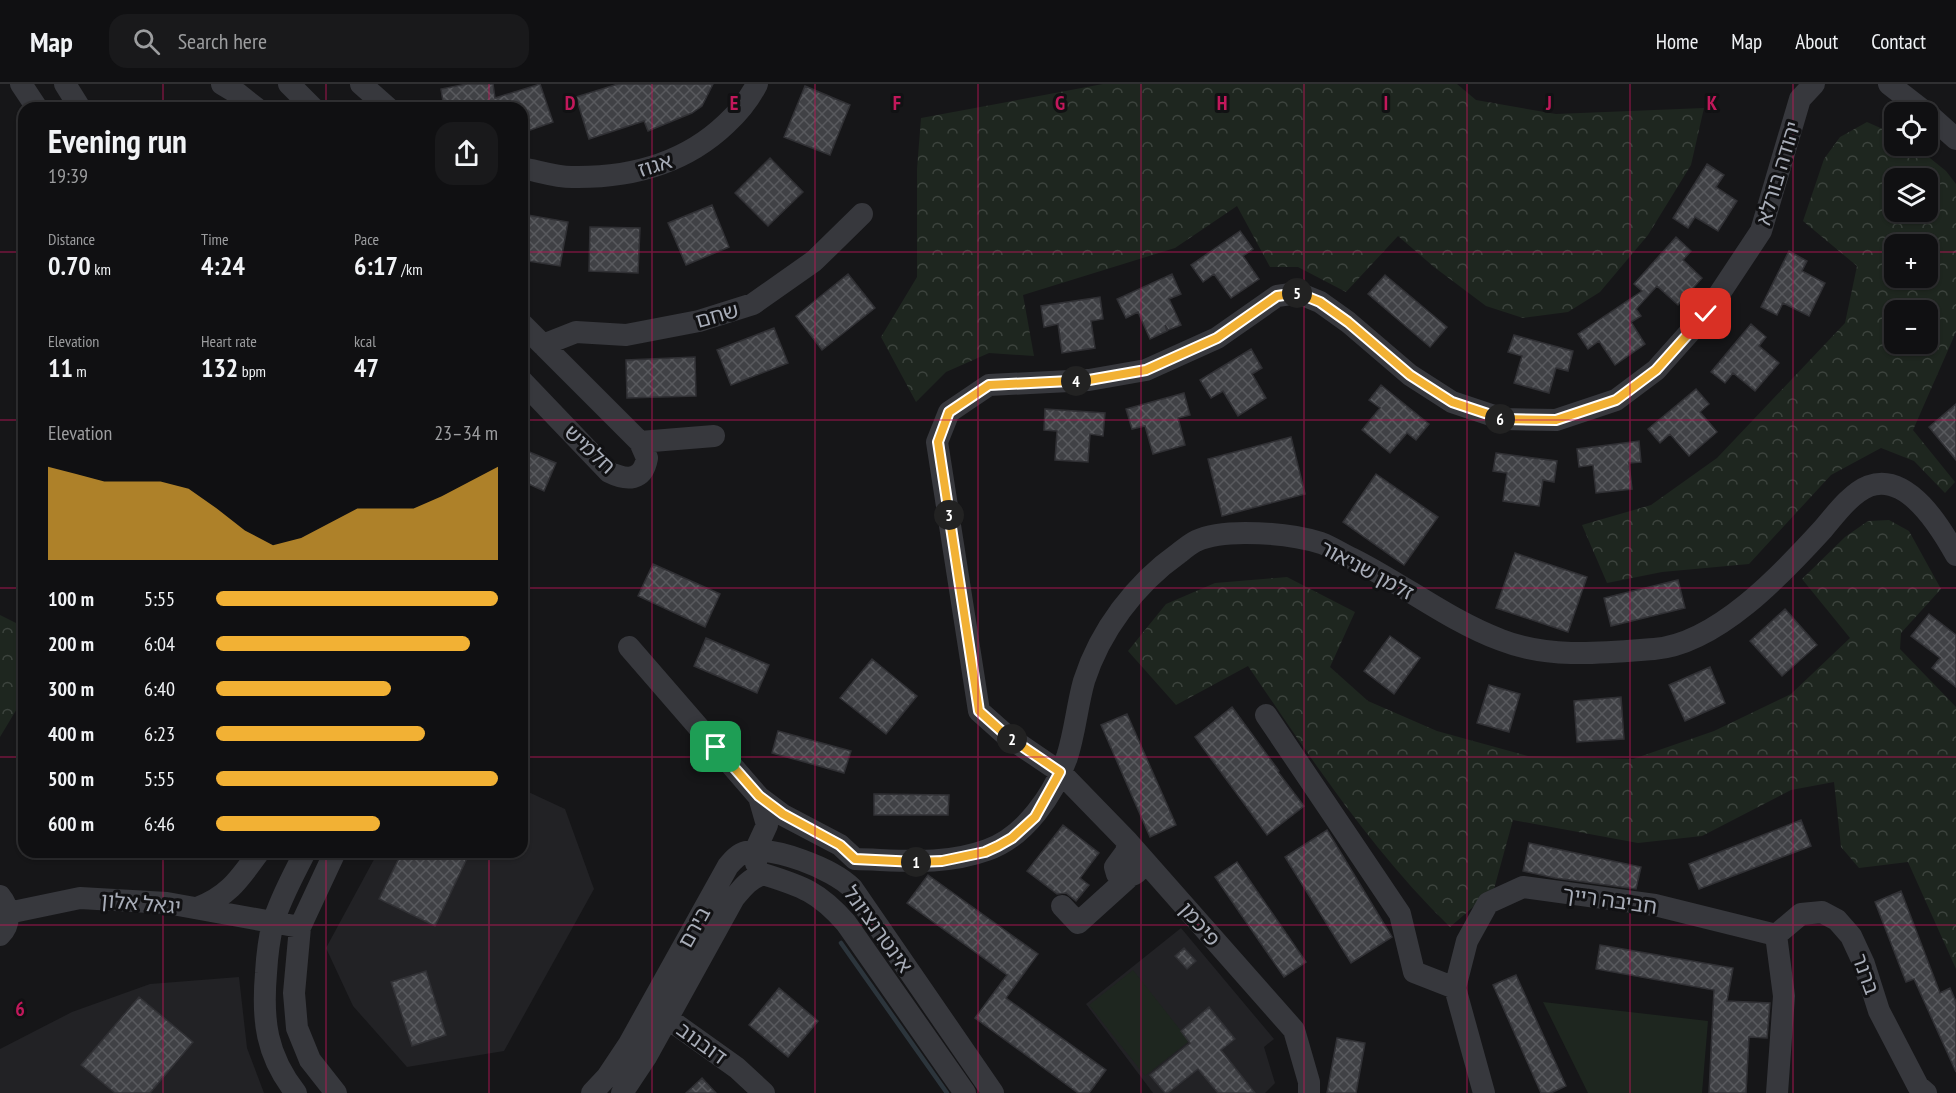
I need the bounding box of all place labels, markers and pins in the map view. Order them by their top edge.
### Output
pin: 5 [1282,278,1312,308]
pin [1680,288,1731,339]
pin: 4 [1061,366,1091,396]
pin: 6 [1485,404,1515,434]
pin: 3 [934,500,964,530]
pin [690,721,741,772]
pin: 2 [997,724,1027,754]
pin: 1 [901,847,931,877]

